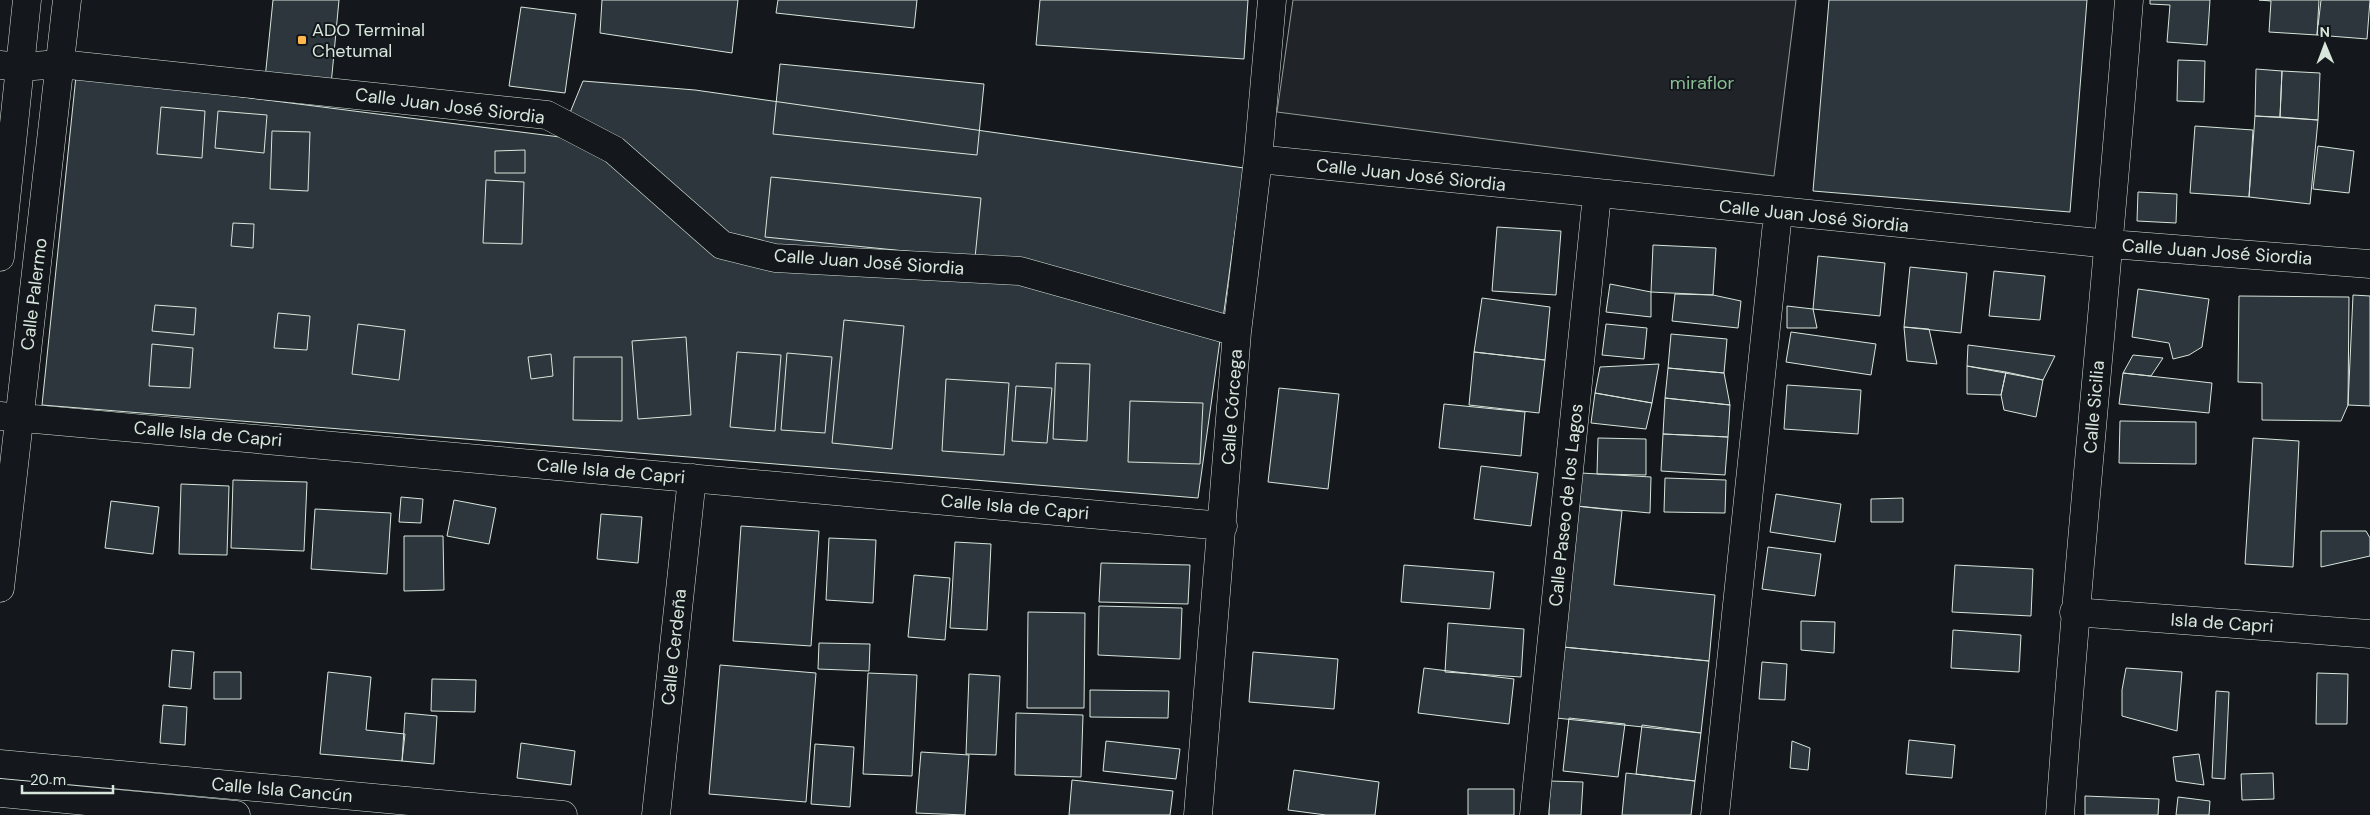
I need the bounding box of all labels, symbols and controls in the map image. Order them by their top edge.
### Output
place label: ADO Terminal Chetumal [312,18,425,63]
north arrow [2300,20,2350,70]
text: N [2320,23,2330,41]
marker: ADO Terminal Chetumal [296,34,308,46]
park label: miraflor [1670,71,1734,95]
street label: Calle Juan José Siordia [354,82,546,130]
street label: Calle Juan José Siordia [1315,153,1507,197]
street label: Calle Juan José Siordia [1718,194,1910,238]
street label: Calle Juan José Siordia [2121,233,2313,271]
street label: Calle Palermo [15,236,53,352]
street label: Calle Juan José Siordia [773,243,965,281]
street label: Calle Córcega [1216,348,1248,466]
street label: Calle Sicilia [2078,360,2110,454]
street label: Calle Paseo de los Lagos [1543,402,1589,608]
street label: Calle Isla de Capri [133,416,283,452]
street label: Calle Isla de Capri [536,453,686,489]
street label: Calle Isla de Capri [940,489,1090,525]
street label: Calle Cerdeña [656,588,692,706]
street label: Isla de Capri [2170,607,2274,639]
scale bar [22,762,114,794]
text: 20 m [30,770,66,790]
street label: Calle Isla Cancún [210,772,354,808]

